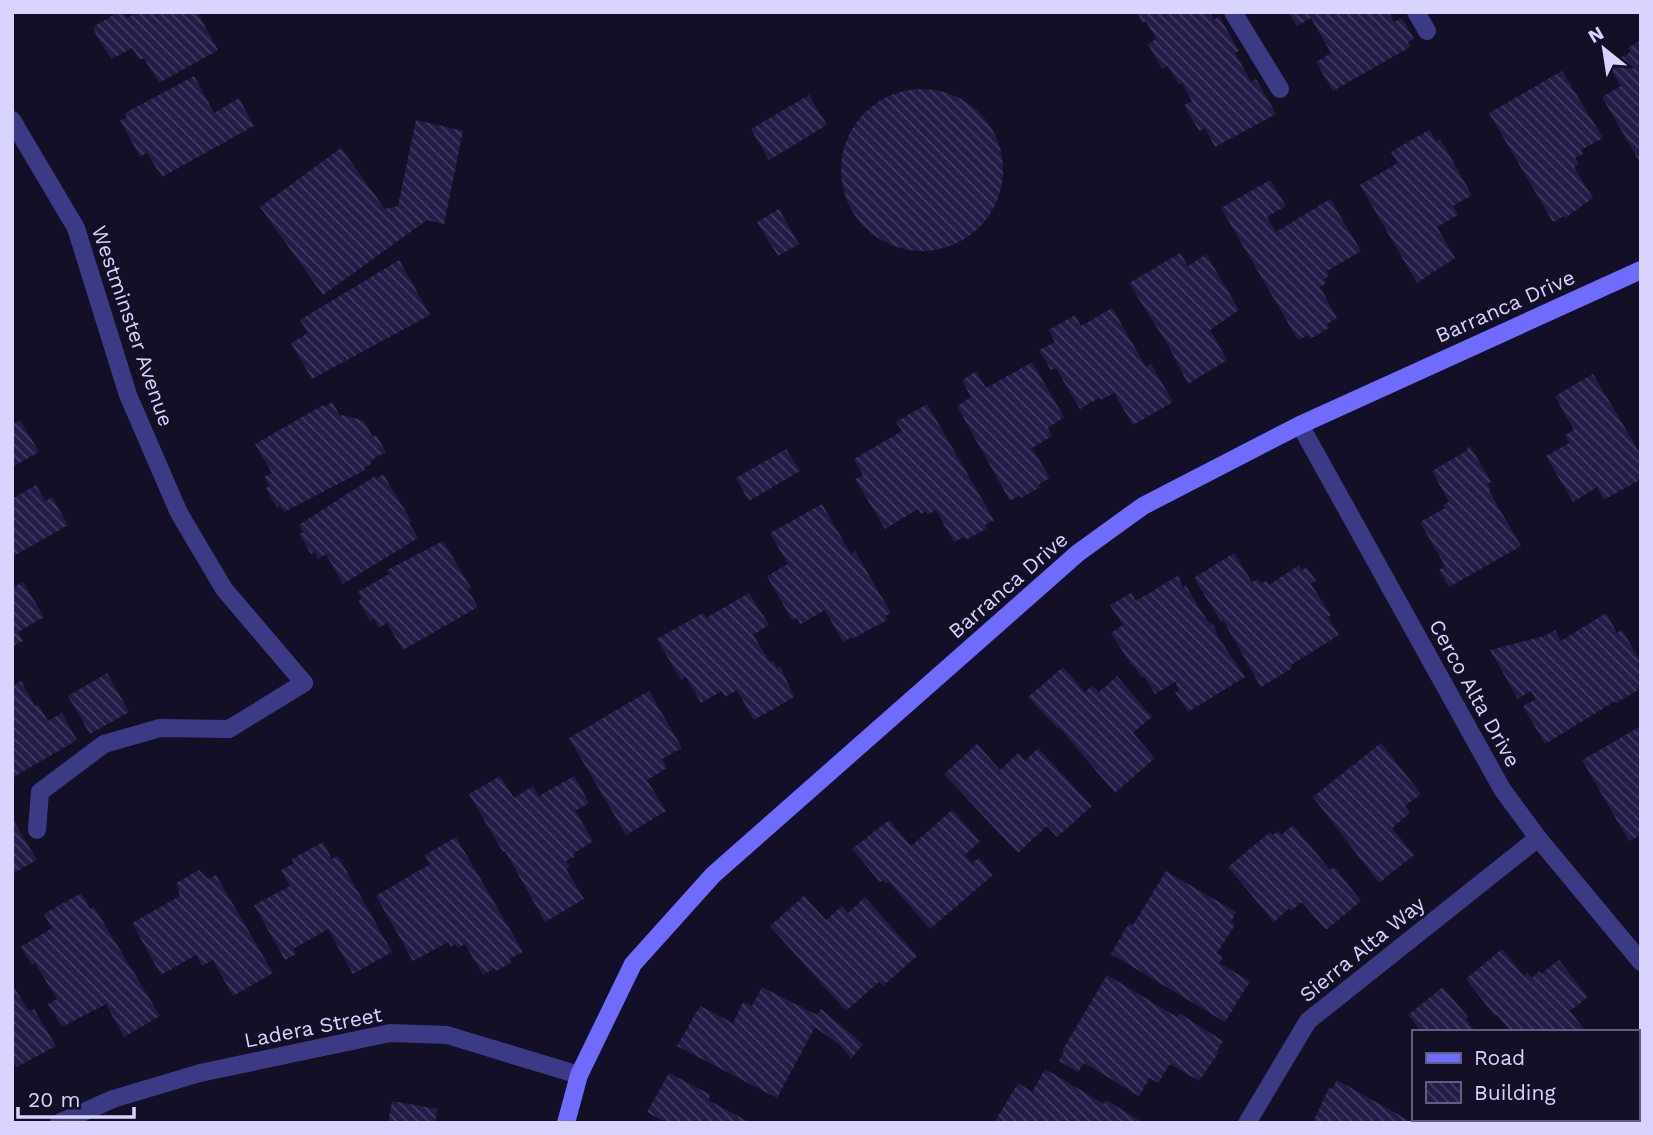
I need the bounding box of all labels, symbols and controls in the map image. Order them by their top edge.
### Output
north arrow [1569,14,1639,84]
text: N [1584,21,1608,48]
street label: Westminster Avenue [87,222,179,430]
street label: Barranca Drive [1431,264,1579,348]
street label: Barranca Drive [943,526,1073,644]
street label: Cerco Alta Drive [1424,615,1526,771]
street label: Sierra Alta Way [1294,891,1430,1007]
street label: Ladera Street [242,1001,384,1053]
legend [1412,1030,1639,1121]
text: Road [1474,1045,1525,1070]
scale bar [18,1076,133,1120]
text: Building [1474,1080,1556,1105]
text: 20 m [28,1087,80,1112]

